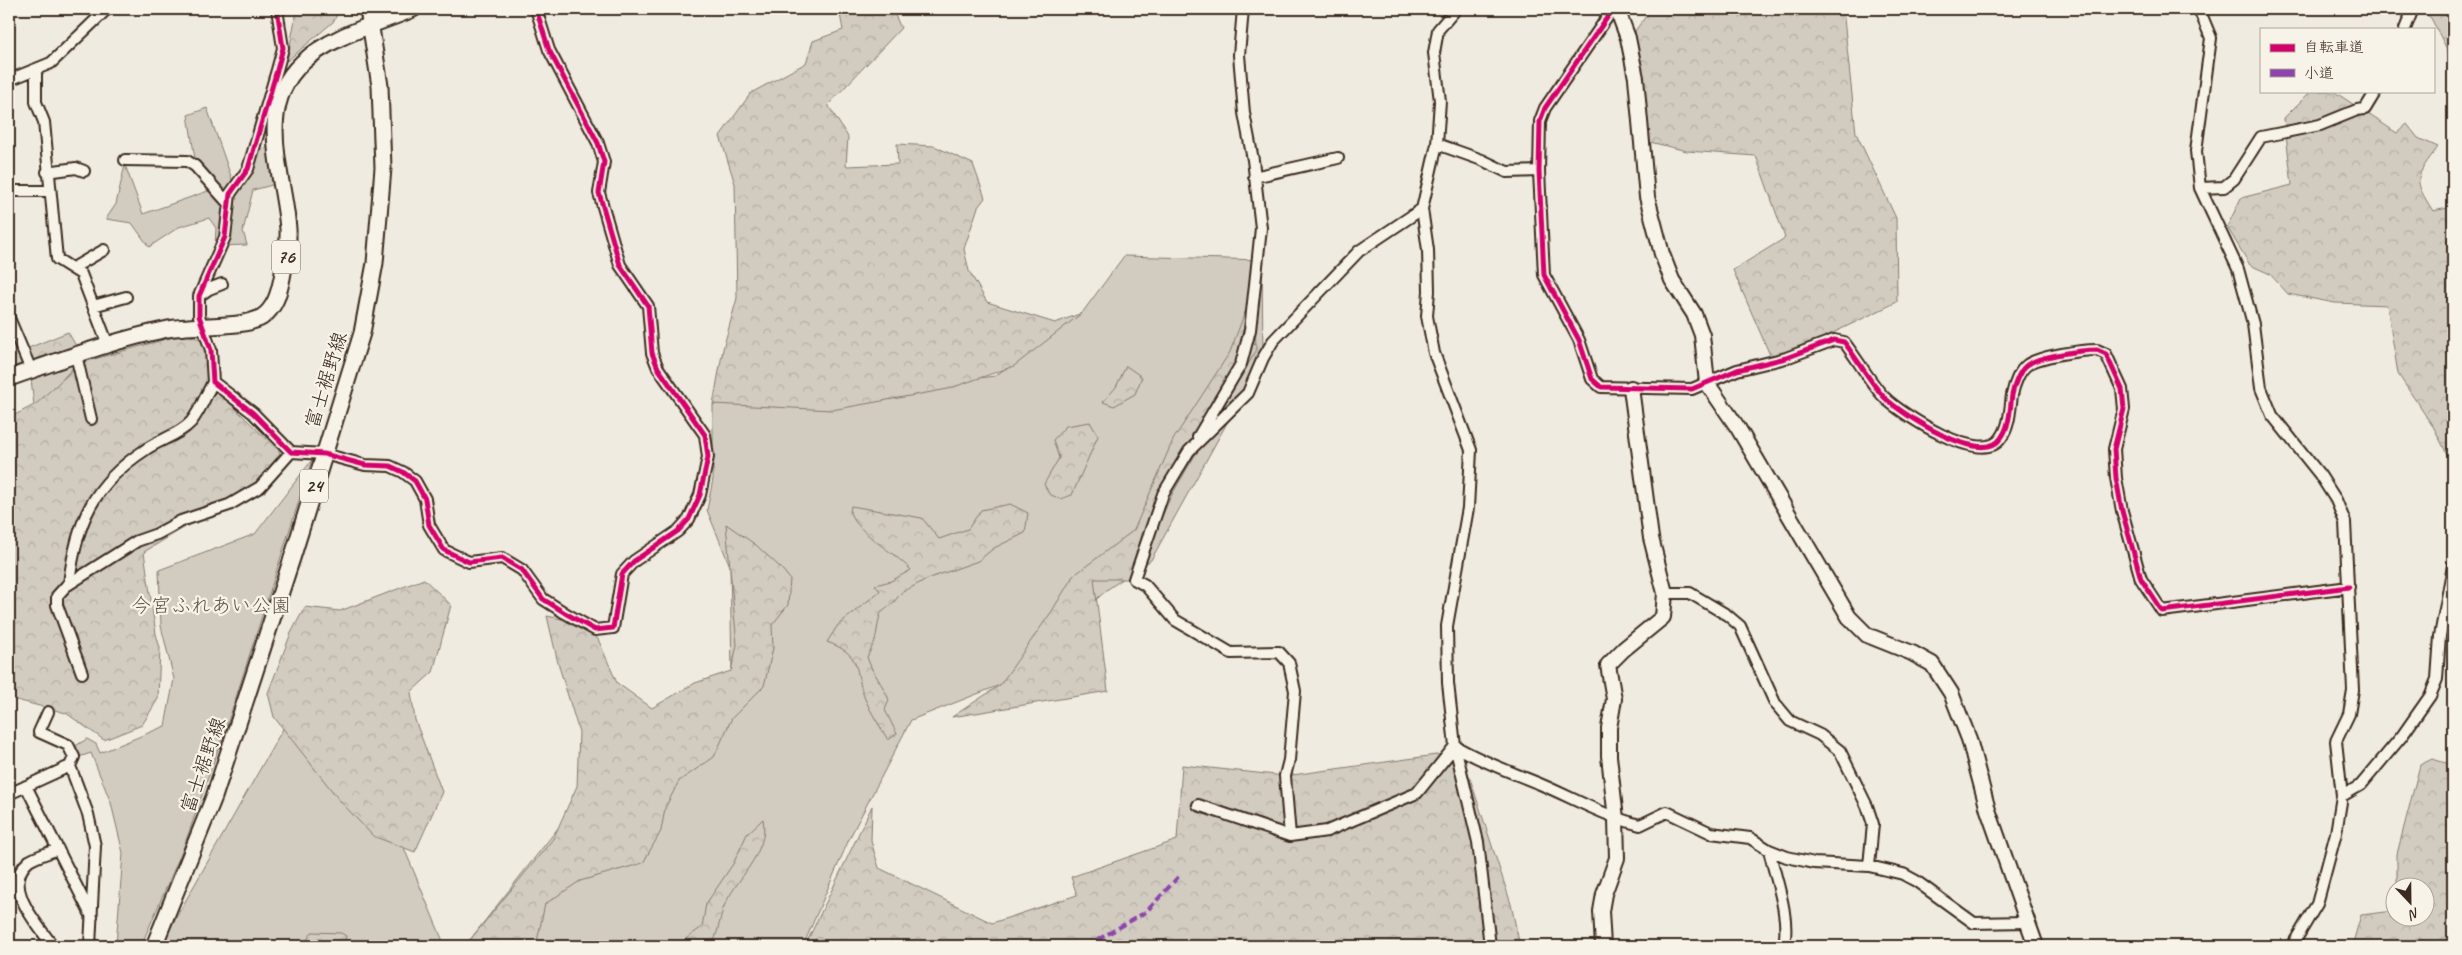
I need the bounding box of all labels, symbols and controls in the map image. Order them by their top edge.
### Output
legend [2260,28,2434,92]
text: 自転車道 [2304,38,2364,57]
text: 小道 [2304,64,2334,83]
road number: 76 [272,240,300,274]
street label: 富士裾野線 [299,329,353,431]
road number: 24 [300,470,328,502]
park label: 今宮ふれあい公園 [131,593,291,618]
street label: 富士裾野線 [175,714,231,816]
north arrow [2384,878,2434,928]
text: N [2405,904,2422,924]

